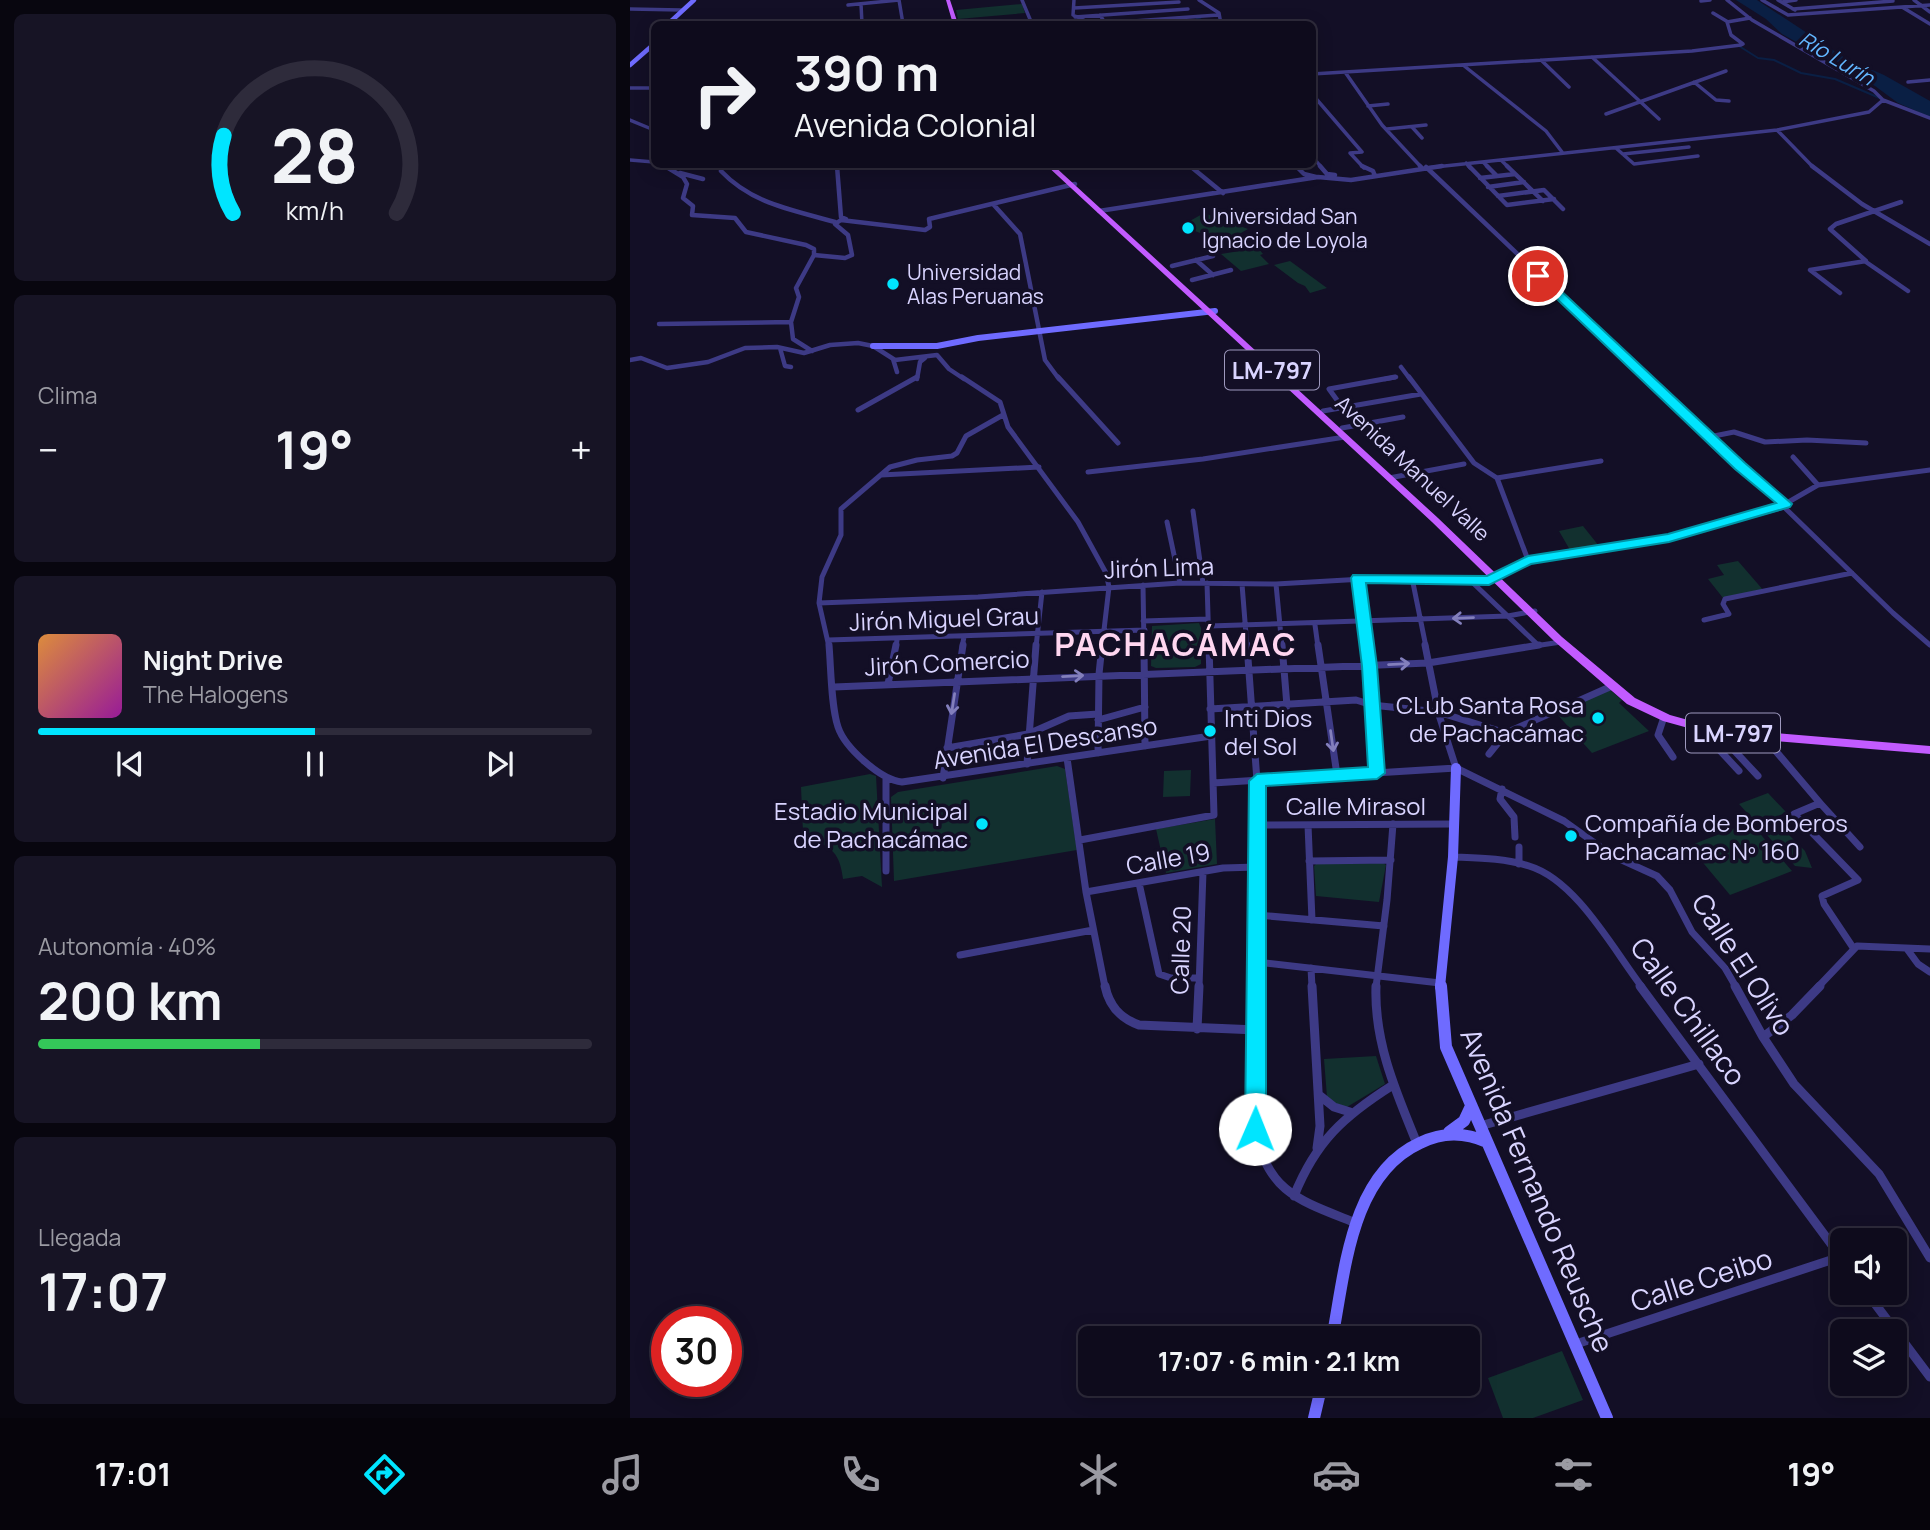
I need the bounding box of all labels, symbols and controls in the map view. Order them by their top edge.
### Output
water label: Río Lurín [1794,25,1881,92]
text: 390 m [794,39,939,106]
icon: right [679,49,770,140]
text: Avenida Colonial [794,103,1036,147]
text: 28 [271,106,359,206]
text: km/h [286,193,344,228]
place label: Universidad San Ignacio de Loyola [1202,202,1368,254]
marker: Universidad San Ignacio de Loyola [1180,220,1196,236]
pin [1508,246,1568,306]
icon: arrive [1519,257,1557,295]
place label: Universidad Alas Peruanas [907,258,1044,310]
marker: Universidad Alas Peruanas [885,276,901,292]
road number: LM-797 [1225,350,1319,390]
text: Clima [38,379,97,411]
street label: Avenida Manuel Valle [1330,389,1496,547]
text: 19° [275,414,354,485]
text: − [38,423,59,475]
text: + [570,423,592,475]
street label: Jirón Lima [1103,549,1215,585]
street label: Jirón Miguel Grau [849,598,1039,638]
one-way arrow [1452,611,1475,624]
district label: PACHACÁMAC [1054,622,1298,666]
street label: Jirón Comercio [864,641,1030,683]
text: Night Drive [143,642,283,678]
one-way arrow [1387,658,1410,671]
one-way arrow [1061,669,1084,682]
text: The Halogens [143,678,288,710]
place label: CLub Santa Rosa de Pachacámac [1396,688,1584,749]
one-way arrow [947,692,960,715]
place label: Inti Dios del Sol [1224,701,1312,762]
street label: Avenida El Descanso [931,708,1159,776]
marker: CLub Santa Rosa de Pachacámac [1590,710,1606,726]
road number: LM-797 [1686,713,1780,752]
marker: Inti Dios del Sol [1202,723,1218,739]
one-way arrow [1326,729,1339,752]
icon: previous [111,745,149,783]
icon: pause [296,745,334,783]
icon: next [481,745,519,783]
street label: Calle Mirasol [1286,789,1426,822]
place label: Estadio Municipal de Pachacámac [774,794,968,855]
place label: Compañía de Bomberos Pachacamac Nº 160 [1585,806,1848,867]
marker: Estadio Municipal de Pachacámac [974,816,990,832]
marker: Compañía de Bomberos Pachacamac Nº 160 [1563,828,1579,844]
street label: Calle 19 [1123,834,1213,882]
street label: Calle El Olivo [1684,886,1804,1042]
street label: Calle 20 [1162,905,1198,995]
street label: Calle Chillaco [1622,929,1756,1093]
text: Autonomía · 40% [38,930,216,962]
text: 200 km [38,965,223,1036]
street label: Avenida Fernando Reusche [1452,1022,1624,1358]
position arrow [1218,1092,1292,1166]
text: Llegada [38,1221,121,1253]
map controls [1830,1228,1907,1396]
button: sound [1830,1228,1907,1305]
street label: Calle Ceibo [1625,1238,1777,1320]
text: 17:07 [38,1256,168,1327]
speed limit sign: 30 [651,1306,742,1397]
button: layers [1830,1319,1907,1396]
text: 17:07 · 6 min · 2.1 km [1158,1343,1400,1379]
icon: directions [360,1450,409,1499]
icon: music [598,1450,647,1499]
icon: phone [836,1450,885,1499]
icon: climate [1074,1450,1123,1499]
icon: car [1312,1450,1361,1499]
icon: filters [1549,1450,1598,1499]
text: 17:01 [94,1452,172,1496]
text: 19° [1787,1452,1836,1496]

